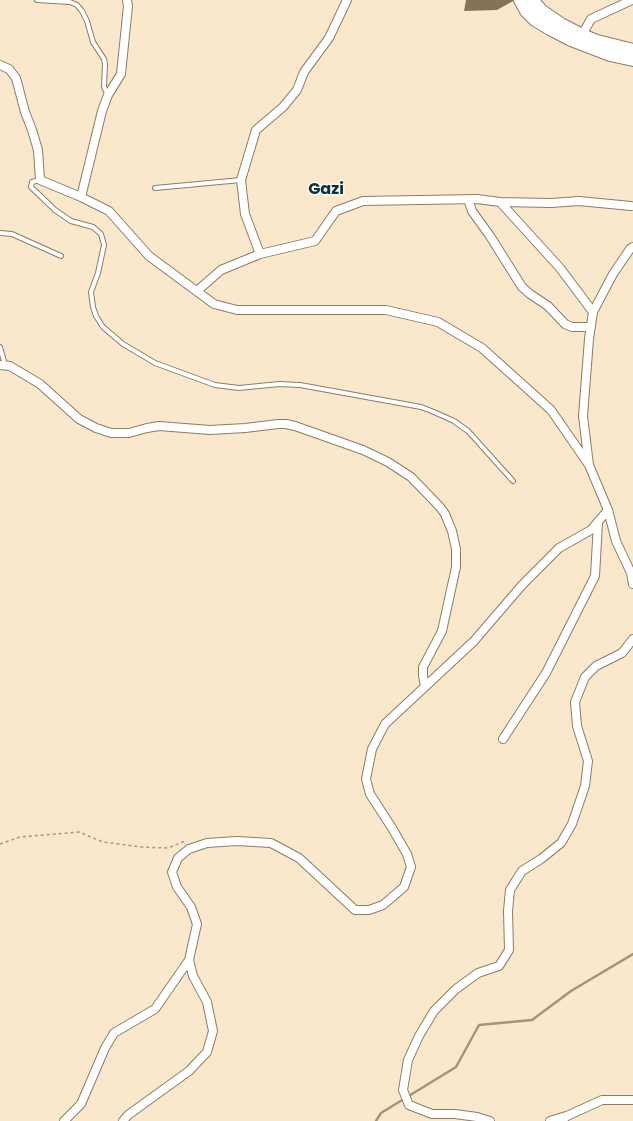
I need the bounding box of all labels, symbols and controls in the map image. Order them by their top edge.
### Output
district label: Gazi [308,180,344,200]

